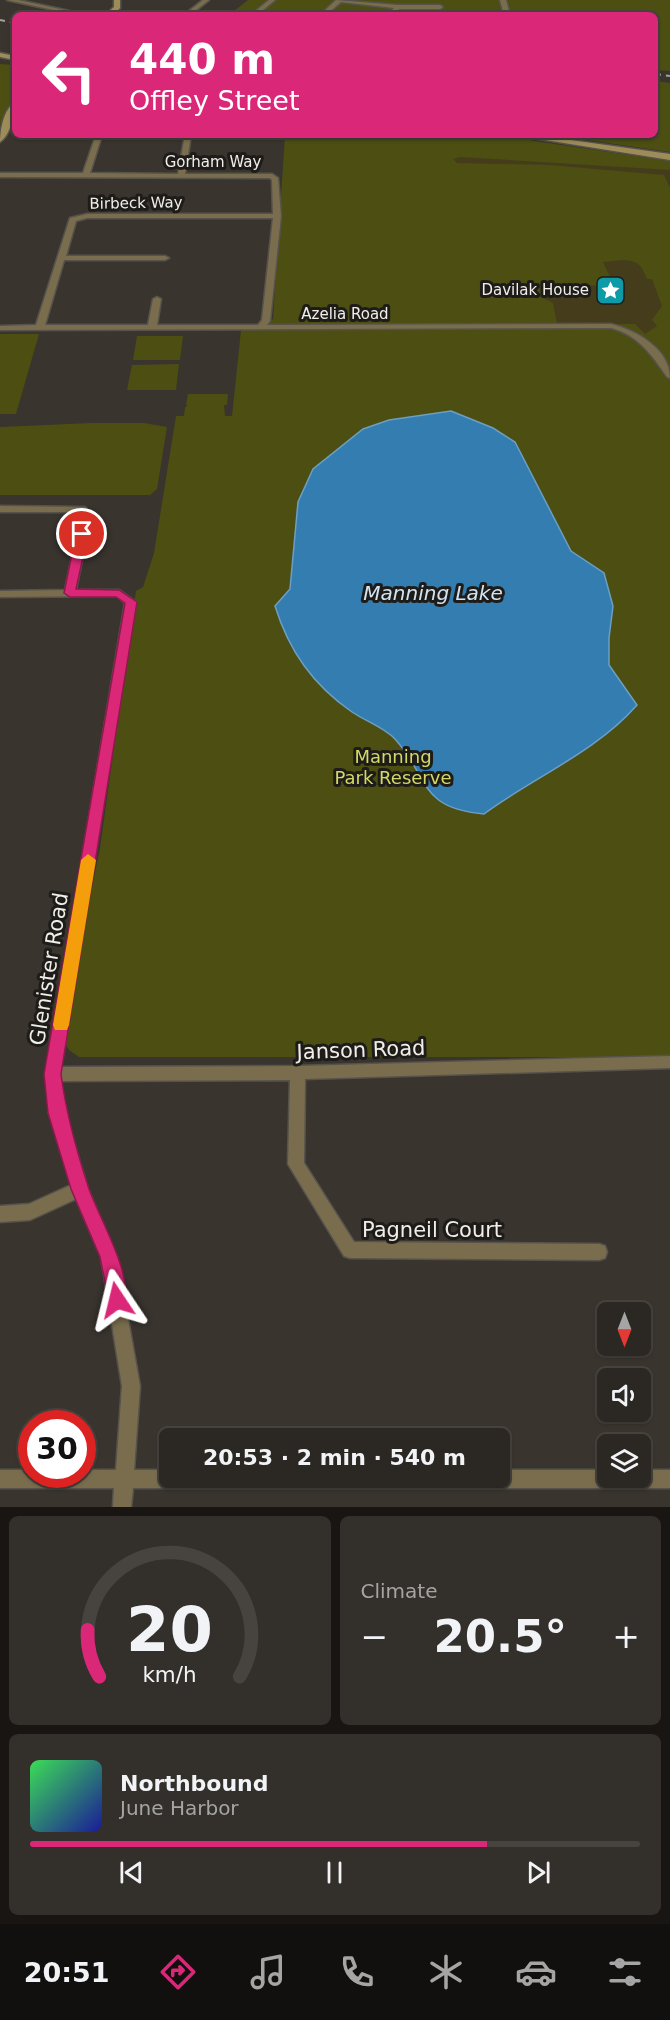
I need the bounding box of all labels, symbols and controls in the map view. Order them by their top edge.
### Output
text: 440 m [129,35,275,84]
icon: left [30,36,108,114]
text: Offley Street [129,85,300,116]
street label: Gorham Way [165,153,261,171]
street label: Birbeck Way [89,193,183,213]
place icon: Davilak House [594,274,626,306]
place label: Davilak House [481,281,589,299]
street label: Azelia Road [301,305,389,323]
pin [56,508,107,559]
icon: arrive [65,517,98,550]
water label: Manning Lake [363,581,503,605]
park label: Manning Park Reserve [335,746,451,788]
street label: Glenister Road [25,891,73,1047]
street label: Janson Road [294,1036,426,1064]
street label: Pagneil Court [362,1218,502,1242]
position arrow [85,1268,149,1332]
north arrow [597,1302,651,1356]
map controls [597,1302,651,1488]
button: sound [597,1368,651,1422]
speed limit sign: 30 [18,1410,96,1488]
button: layers [597,1434,651,1488]
text: 20:53 · 2 min · 540 m [203,1445,466,1470]
text: Climate [361,1579,437,1603]
text: 20 [126,1593,213,1666]
text: 20.5° [433,1610,567,1663]
text: − [361,1617,388,1656]
text: + [612,1617,640,1656]
text: km/h [143,1663,197,1688]
text: Northbound [120,1771,269,1796]
text: June Harbor [120,1796,239,1820]
icon: previous [115,1856,148,1889]
icon: pause [318,1856,351,1889]
icon: next [522,1856,555,1889]
icon: directions [157,1951,199,1993]
icon: music [247,1951,289,1993]
icon: phone [336,1951,378,1993]
icon: climate [425,1951,467,1993]
icon: car [515,1951,557,1993]
icon: filters [604,1951,646,1993]
text: 20:51 [24,1957,110,1988]

